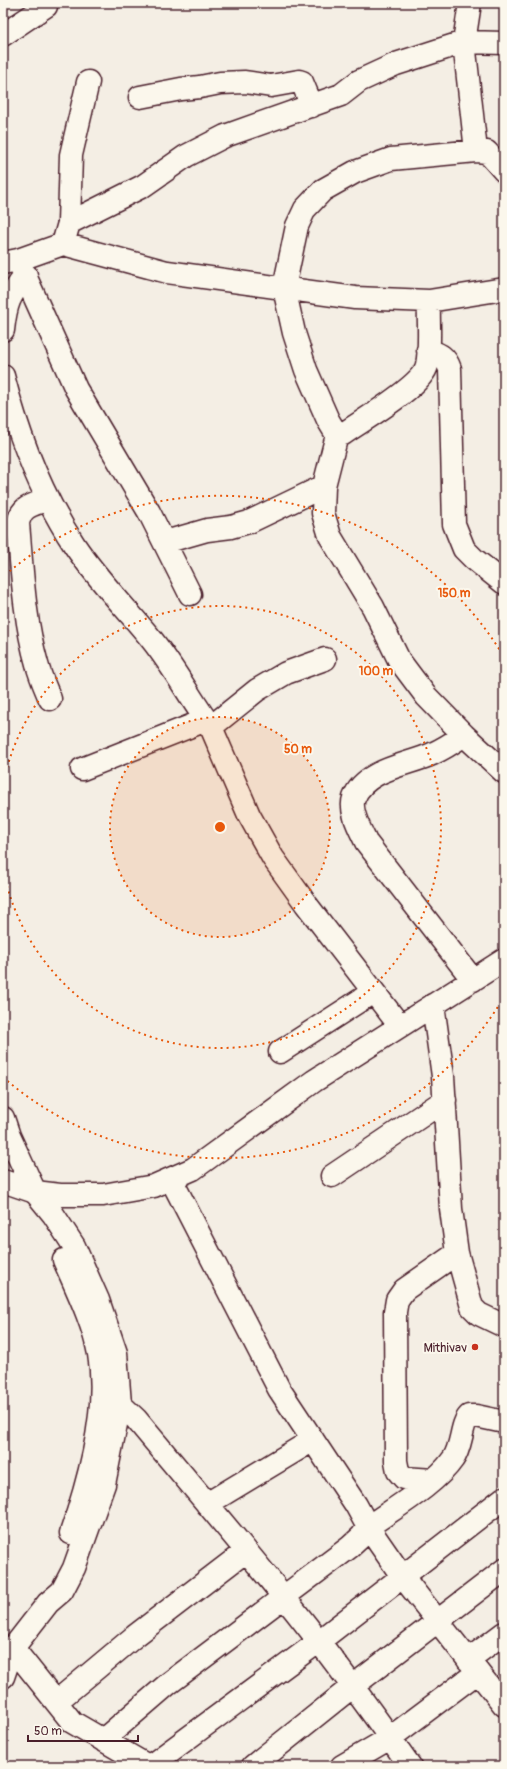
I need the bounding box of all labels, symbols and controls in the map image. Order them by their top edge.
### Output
text: 150 m [438,586,471,601]
text: 100 m [359,664,394,679]
text: 50 m [284,742,312,757]
centre of rings [213,820,227,834]
place label: Mithivav [423,1340,467,1356]
marker: Mithivav [470,1342,480,1352]
scale bar [28,1717,138,1743]
text: 50 m [34,1724,62,1739]

